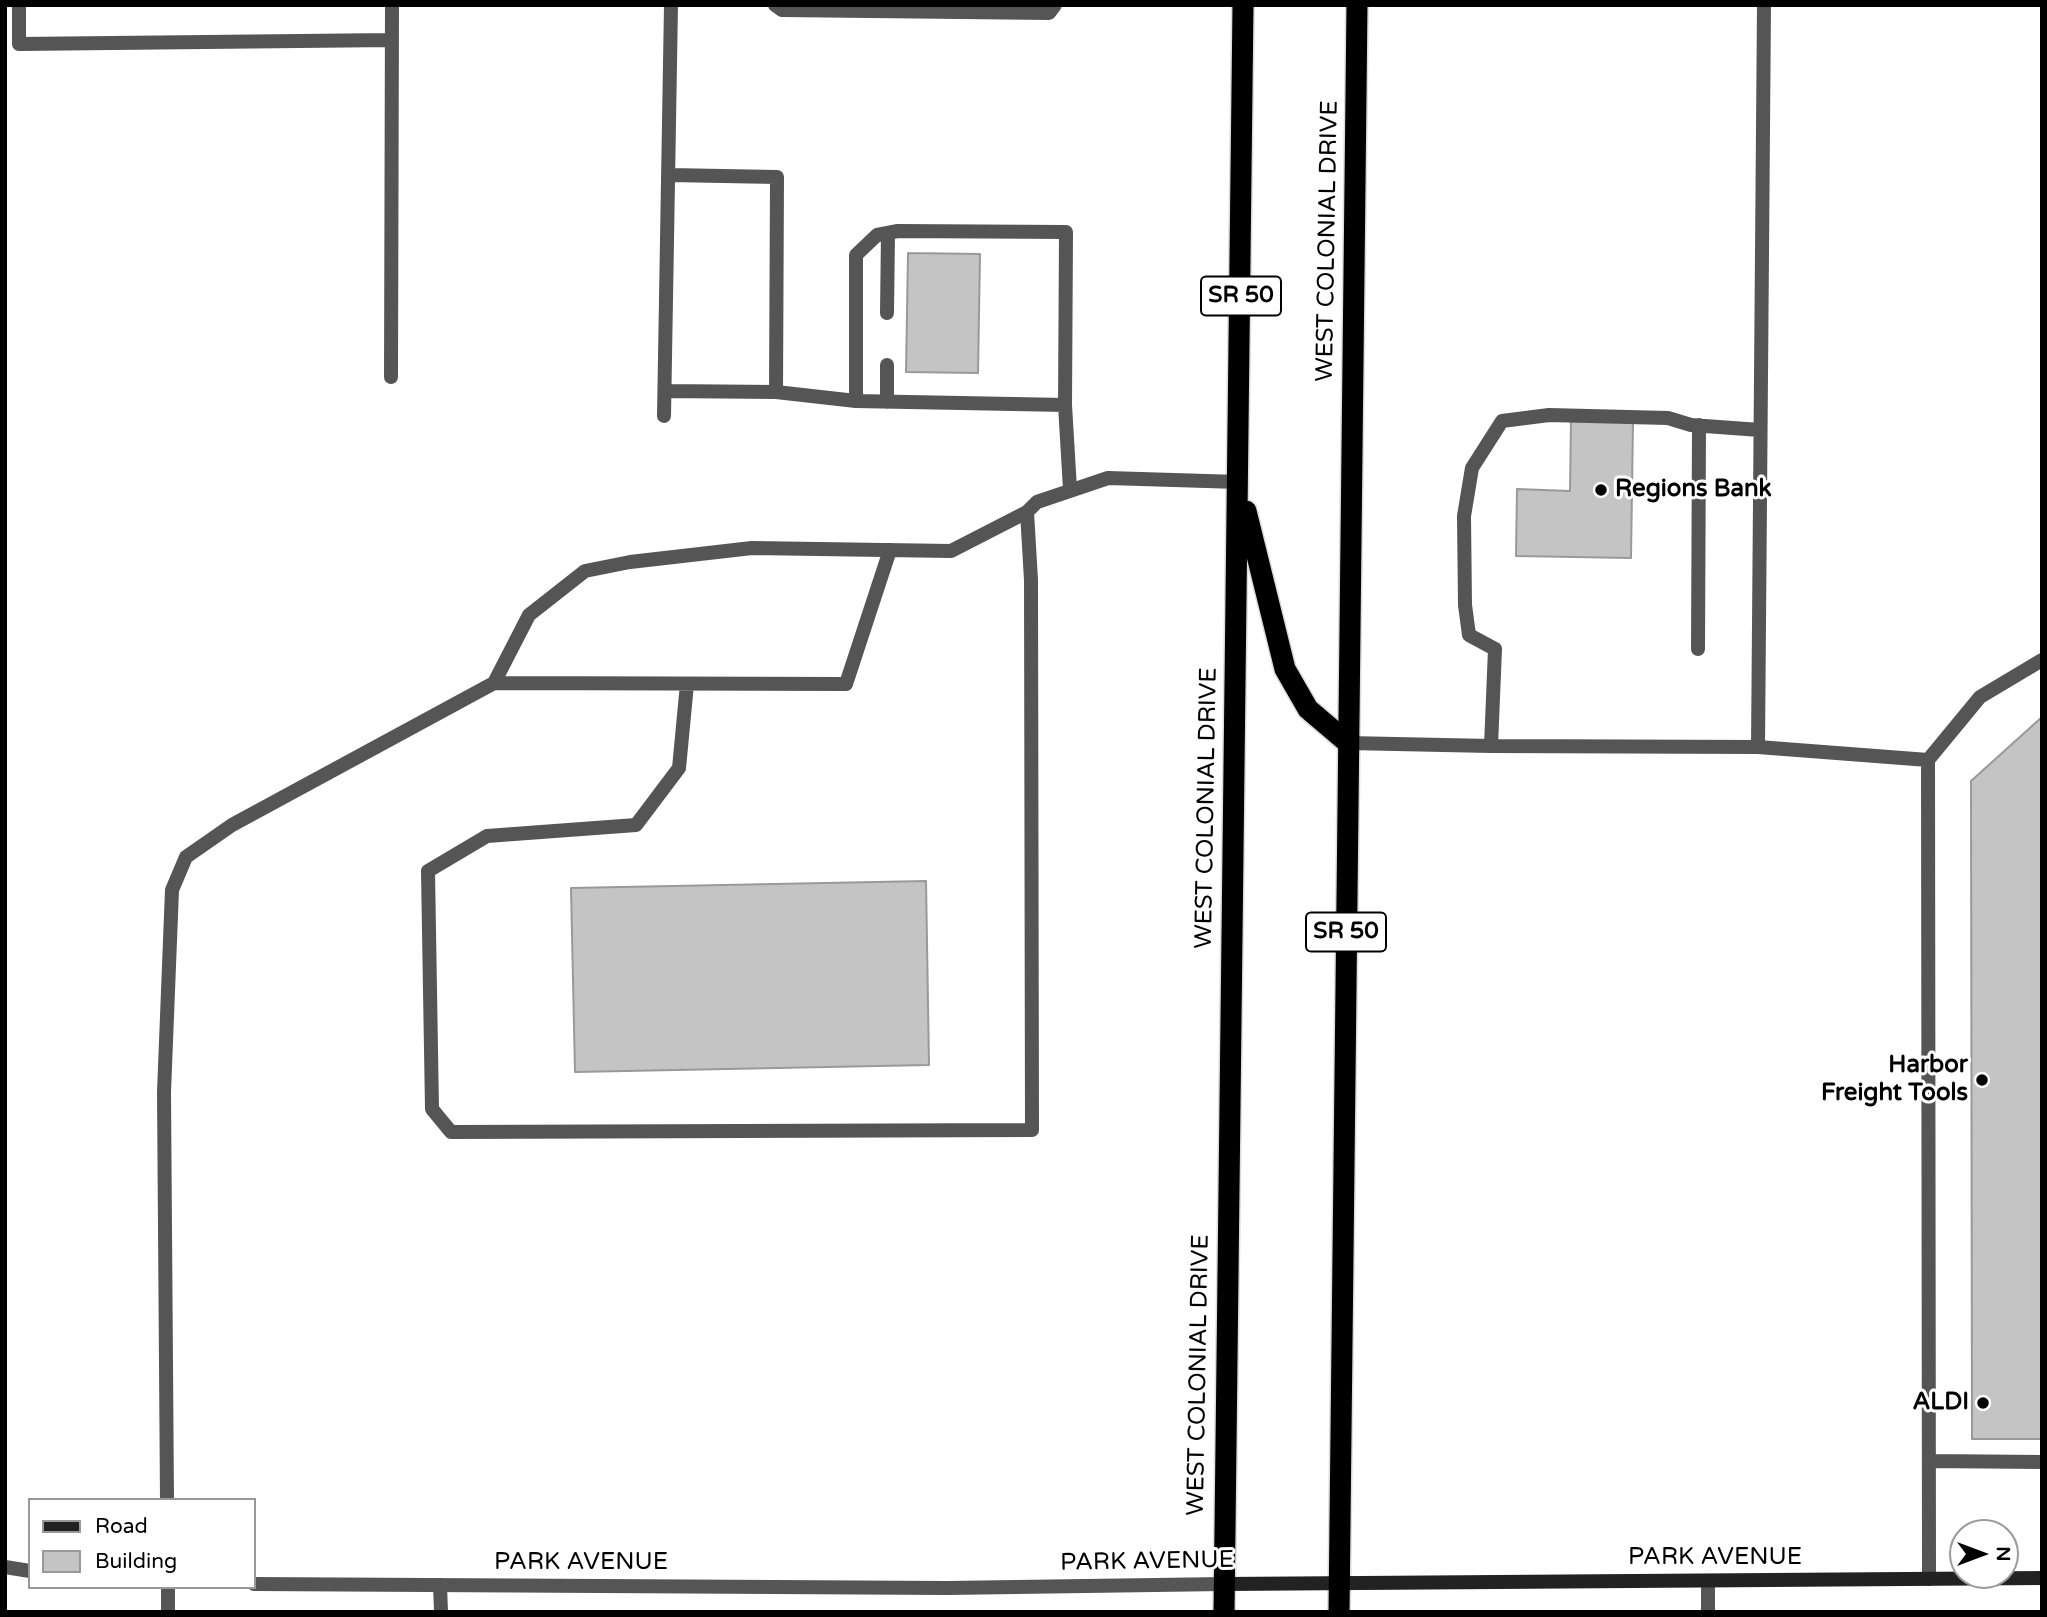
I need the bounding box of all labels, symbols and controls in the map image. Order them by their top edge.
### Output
street label: WEST COLONIAL DRIVE [1311,100,1345,382]
road number: SR 50 [1201,276,1281,316]
place label: Regions Bank [1615,476,1772,504]
marker: Regions Bank [1593,482,1609,498]
street label: WEST COLONIAL DRIVE [1190,667,1224,949]
road number: SR 50 [1306,912,1386,951]
place label: Harbor Freight Tools [1821,1052,1968,1108]
marker: Harbor Freight Tools [1974,1072,1990,1088]
street label: WEST COLONIAL DRIVE [1182,1234,1216,1516]
place label: ALDI [1912,1389,1969,1417]
marker: ALDI [1975,1395,1991,1411]
legend [28,1498,256,1589]
text: Road [95,1514,148,1539]
north arrow [1949,1519,2019,1589]
street label: PARK AVENUE [1628,1544,1802,1572]
street label: PARK AVENUE [1060,1546,1234,1578]
text: N [1992,1546,2014,1562]
text: Building [95,1549,177,1574]
street label: PARK AVENUE [494,1549,668,1577]

